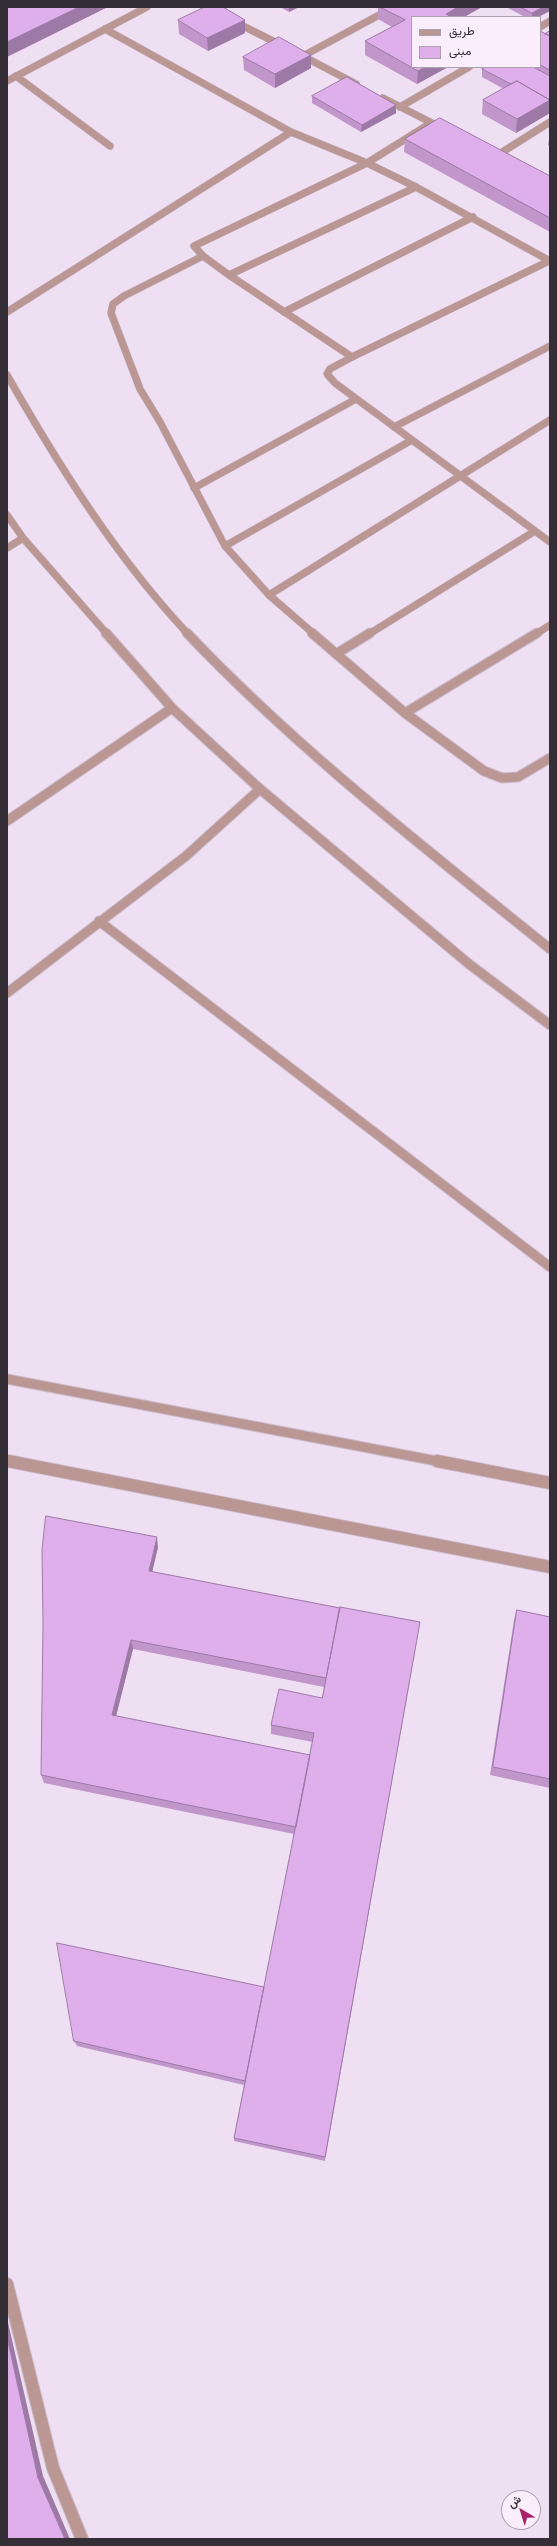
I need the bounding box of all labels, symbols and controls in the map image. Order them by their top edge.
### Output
legend [411,16,541,68]
text: طريق [449,24,474,38]
text: مبنى [449,44,471,58]
north arrow [501,2490,541,2530]
text: ش [505,2493,523,2510]

